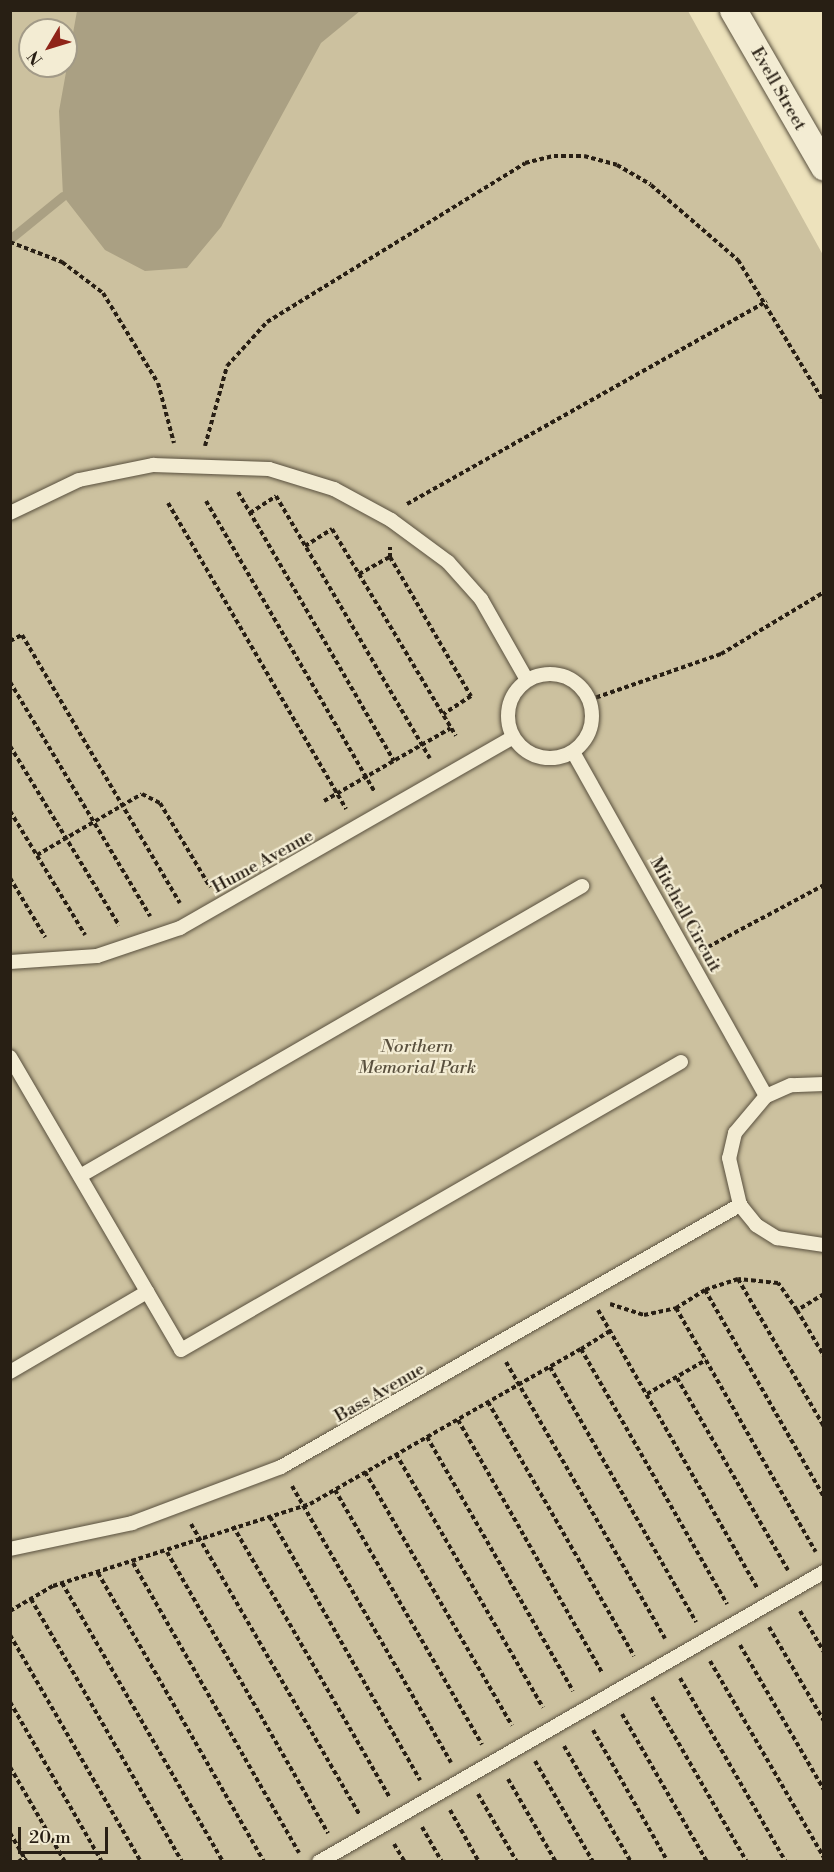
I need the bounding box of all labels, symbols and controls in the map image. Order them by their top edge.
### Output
north arrow [18,18,78,78]
street label: Evell Street [745,43,811,135]
text: N [24,47,47,69]
street label: Hume Avenue [209,825,317,899]
street label: Mitchell Circuit [644,854,726,976]
park label: Northern Memorial Park [358,1037,476,1080]
street label: Bass Avenue [331,1359,429,1427]
scale bar [21,1815,111,1853]
text: 20 m [29,1826,71,1849]

